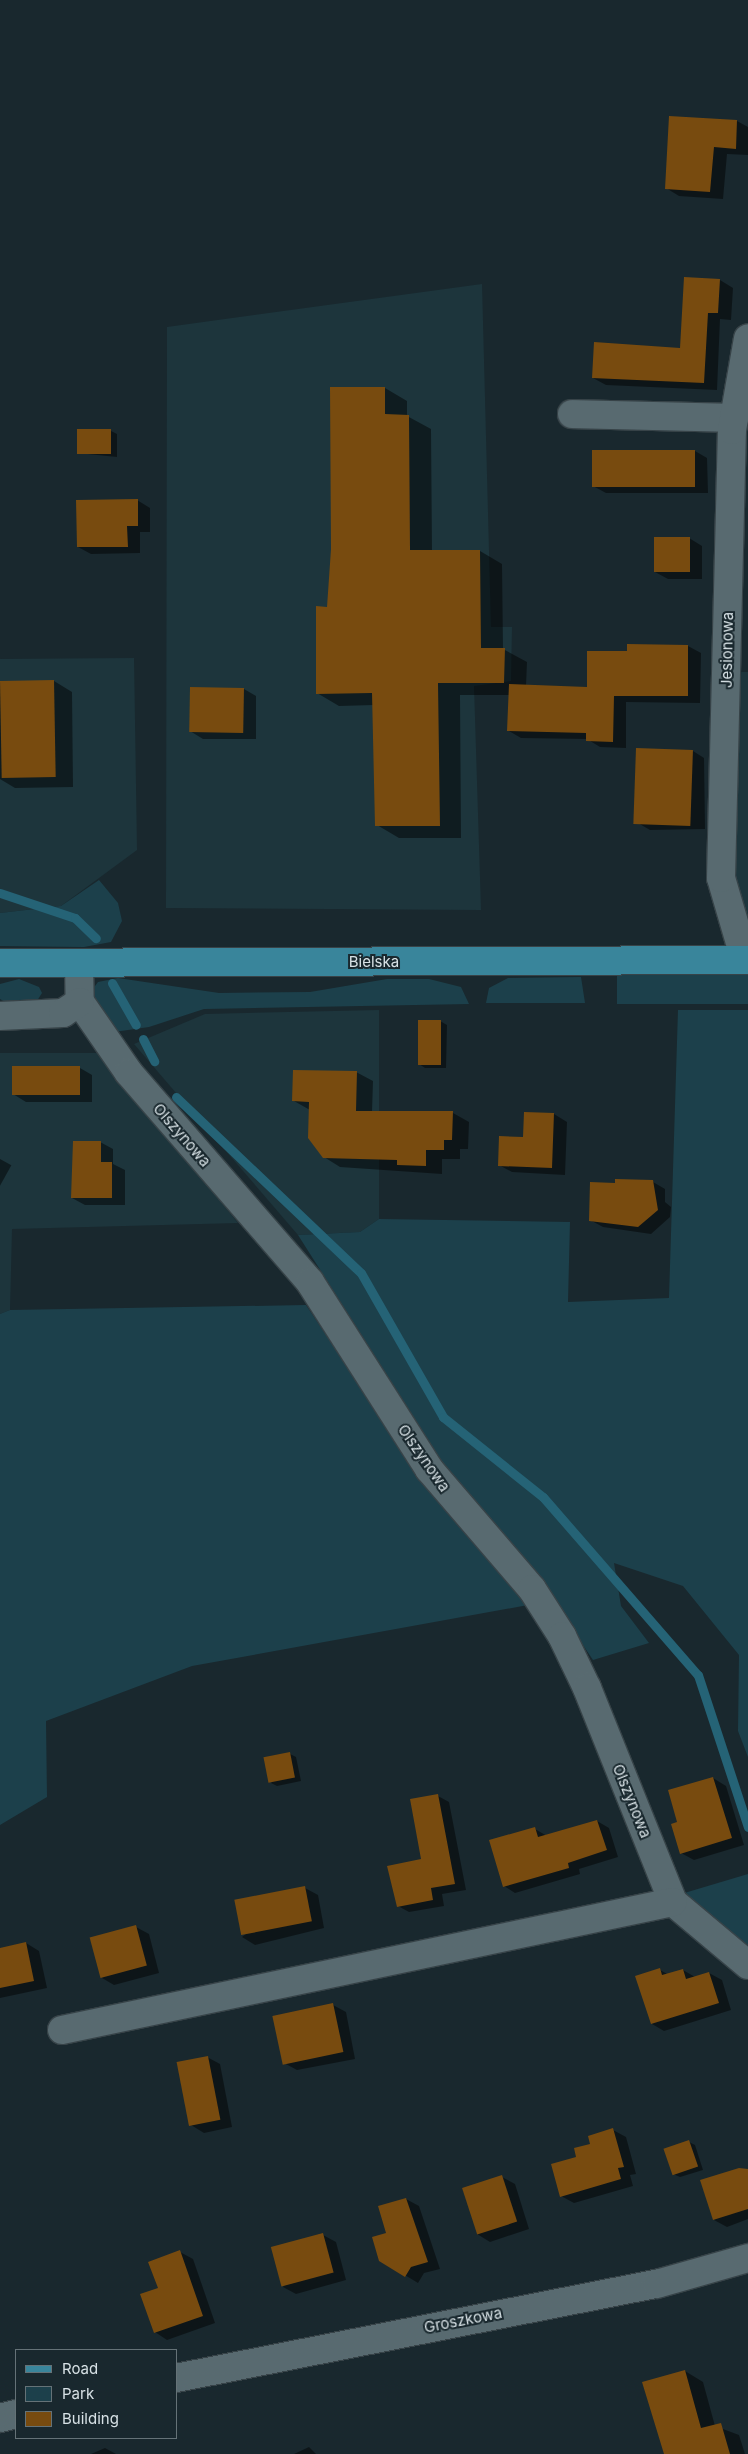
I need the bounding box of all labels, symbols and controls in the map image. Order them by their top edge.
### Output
street label: Jesionowa [717,612,737,688]
street label: Bielska [349,953,399,971]
street label: Olszynowa [150,1100,214,1170]
street label: Olszynowa [394,1421,454,1495]
street label: Olszynowa [609,1761,655,1841]
street label: Groszkowa [422,2304,504,2336]
legend [15,2349,178,2439]
text: Road [62,2359,98,2378]
text: Park [62,2384,94,2403]
text: Building [62,2409,119,2428]

